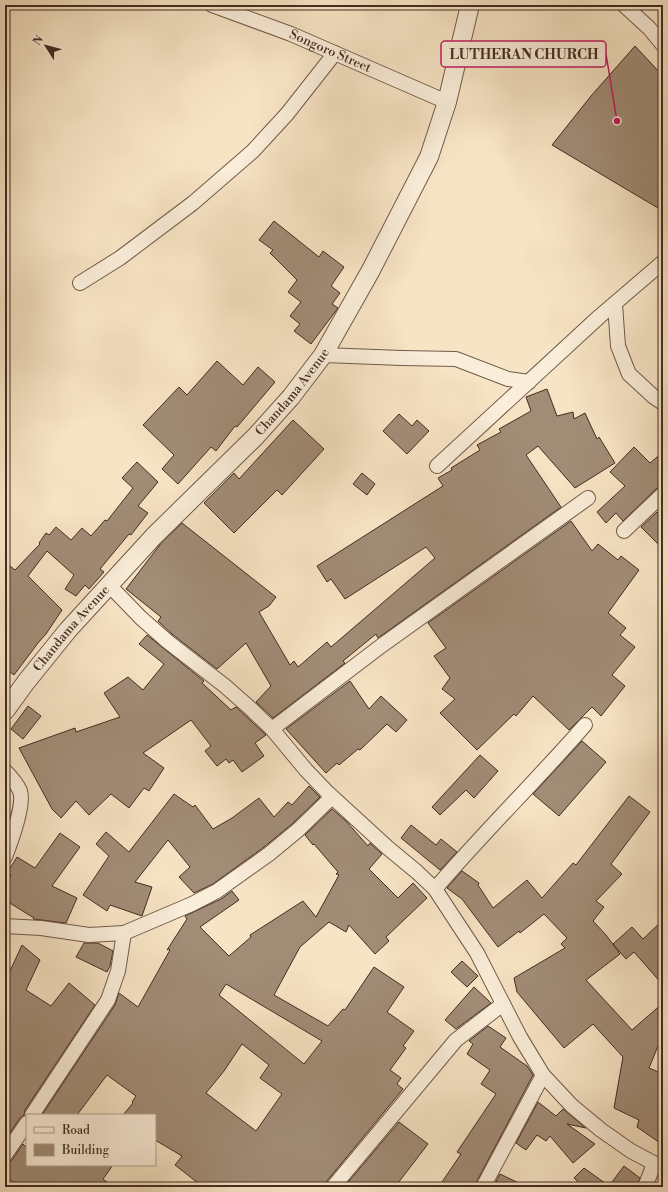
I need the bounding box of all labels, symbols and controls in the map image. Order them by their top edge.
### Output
north arrow [26,26,66,66]
street label: Songoro Street [287,26,374,76]
text: N [30,33,47,48]
callout: LUTHERAN CHURCH [441,41,606,67]
text: LUTHERAN CHURCH [449,46,599,64]
street label: Chandama Avenue [252,345,333,439]
street label: Chandama Avenue [30,582,113,675]
legend [26,1114,156,1166]
text: Road [62,1123,90,1138]
text: Building [61,1143,110,1158]

